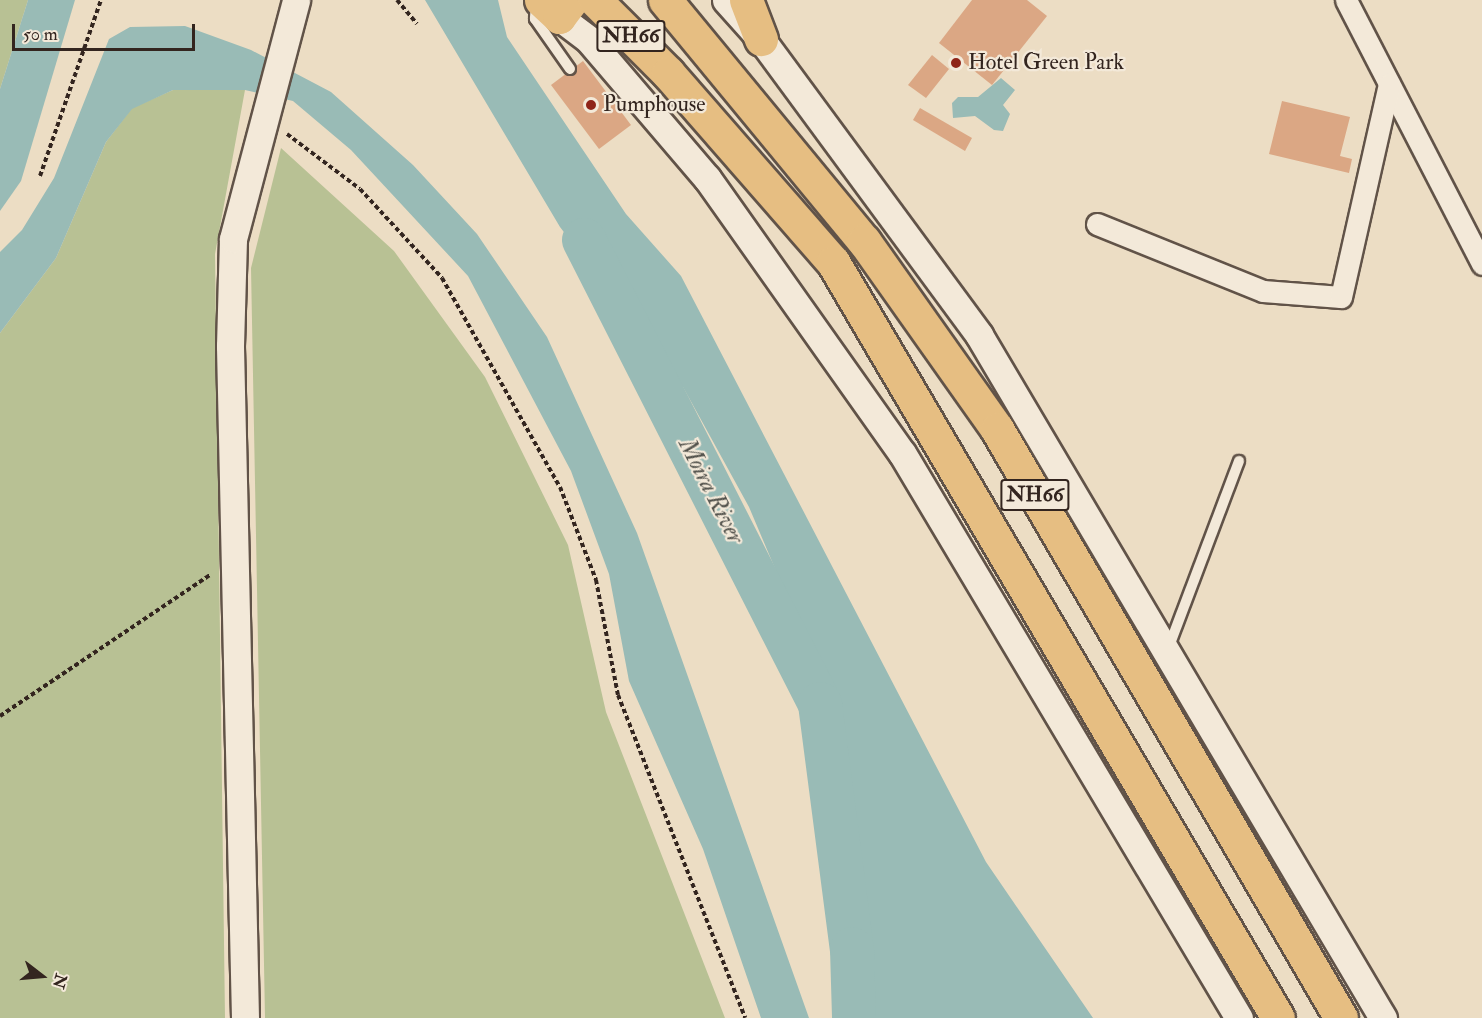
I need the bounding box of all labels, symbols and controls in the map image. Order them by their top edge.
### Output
scale bar [15,12,198,50]
road number: NH66 [595,18,667,54]
text: 50 m [23,23,58,46]
place label: Hotel Green Park [968,50,1124,76]
marker: Hotel Green Park [949,56,963,70]
place label: Pumphouse [603,92,706,118]
marker: Pumphouse [584,98,598,112]
water label: Moira River [672,433,750,549]
road number: NH66 [999,477,1071,513]
north arrow [12,946,72,1006]
text: N [48,971,71,991]

